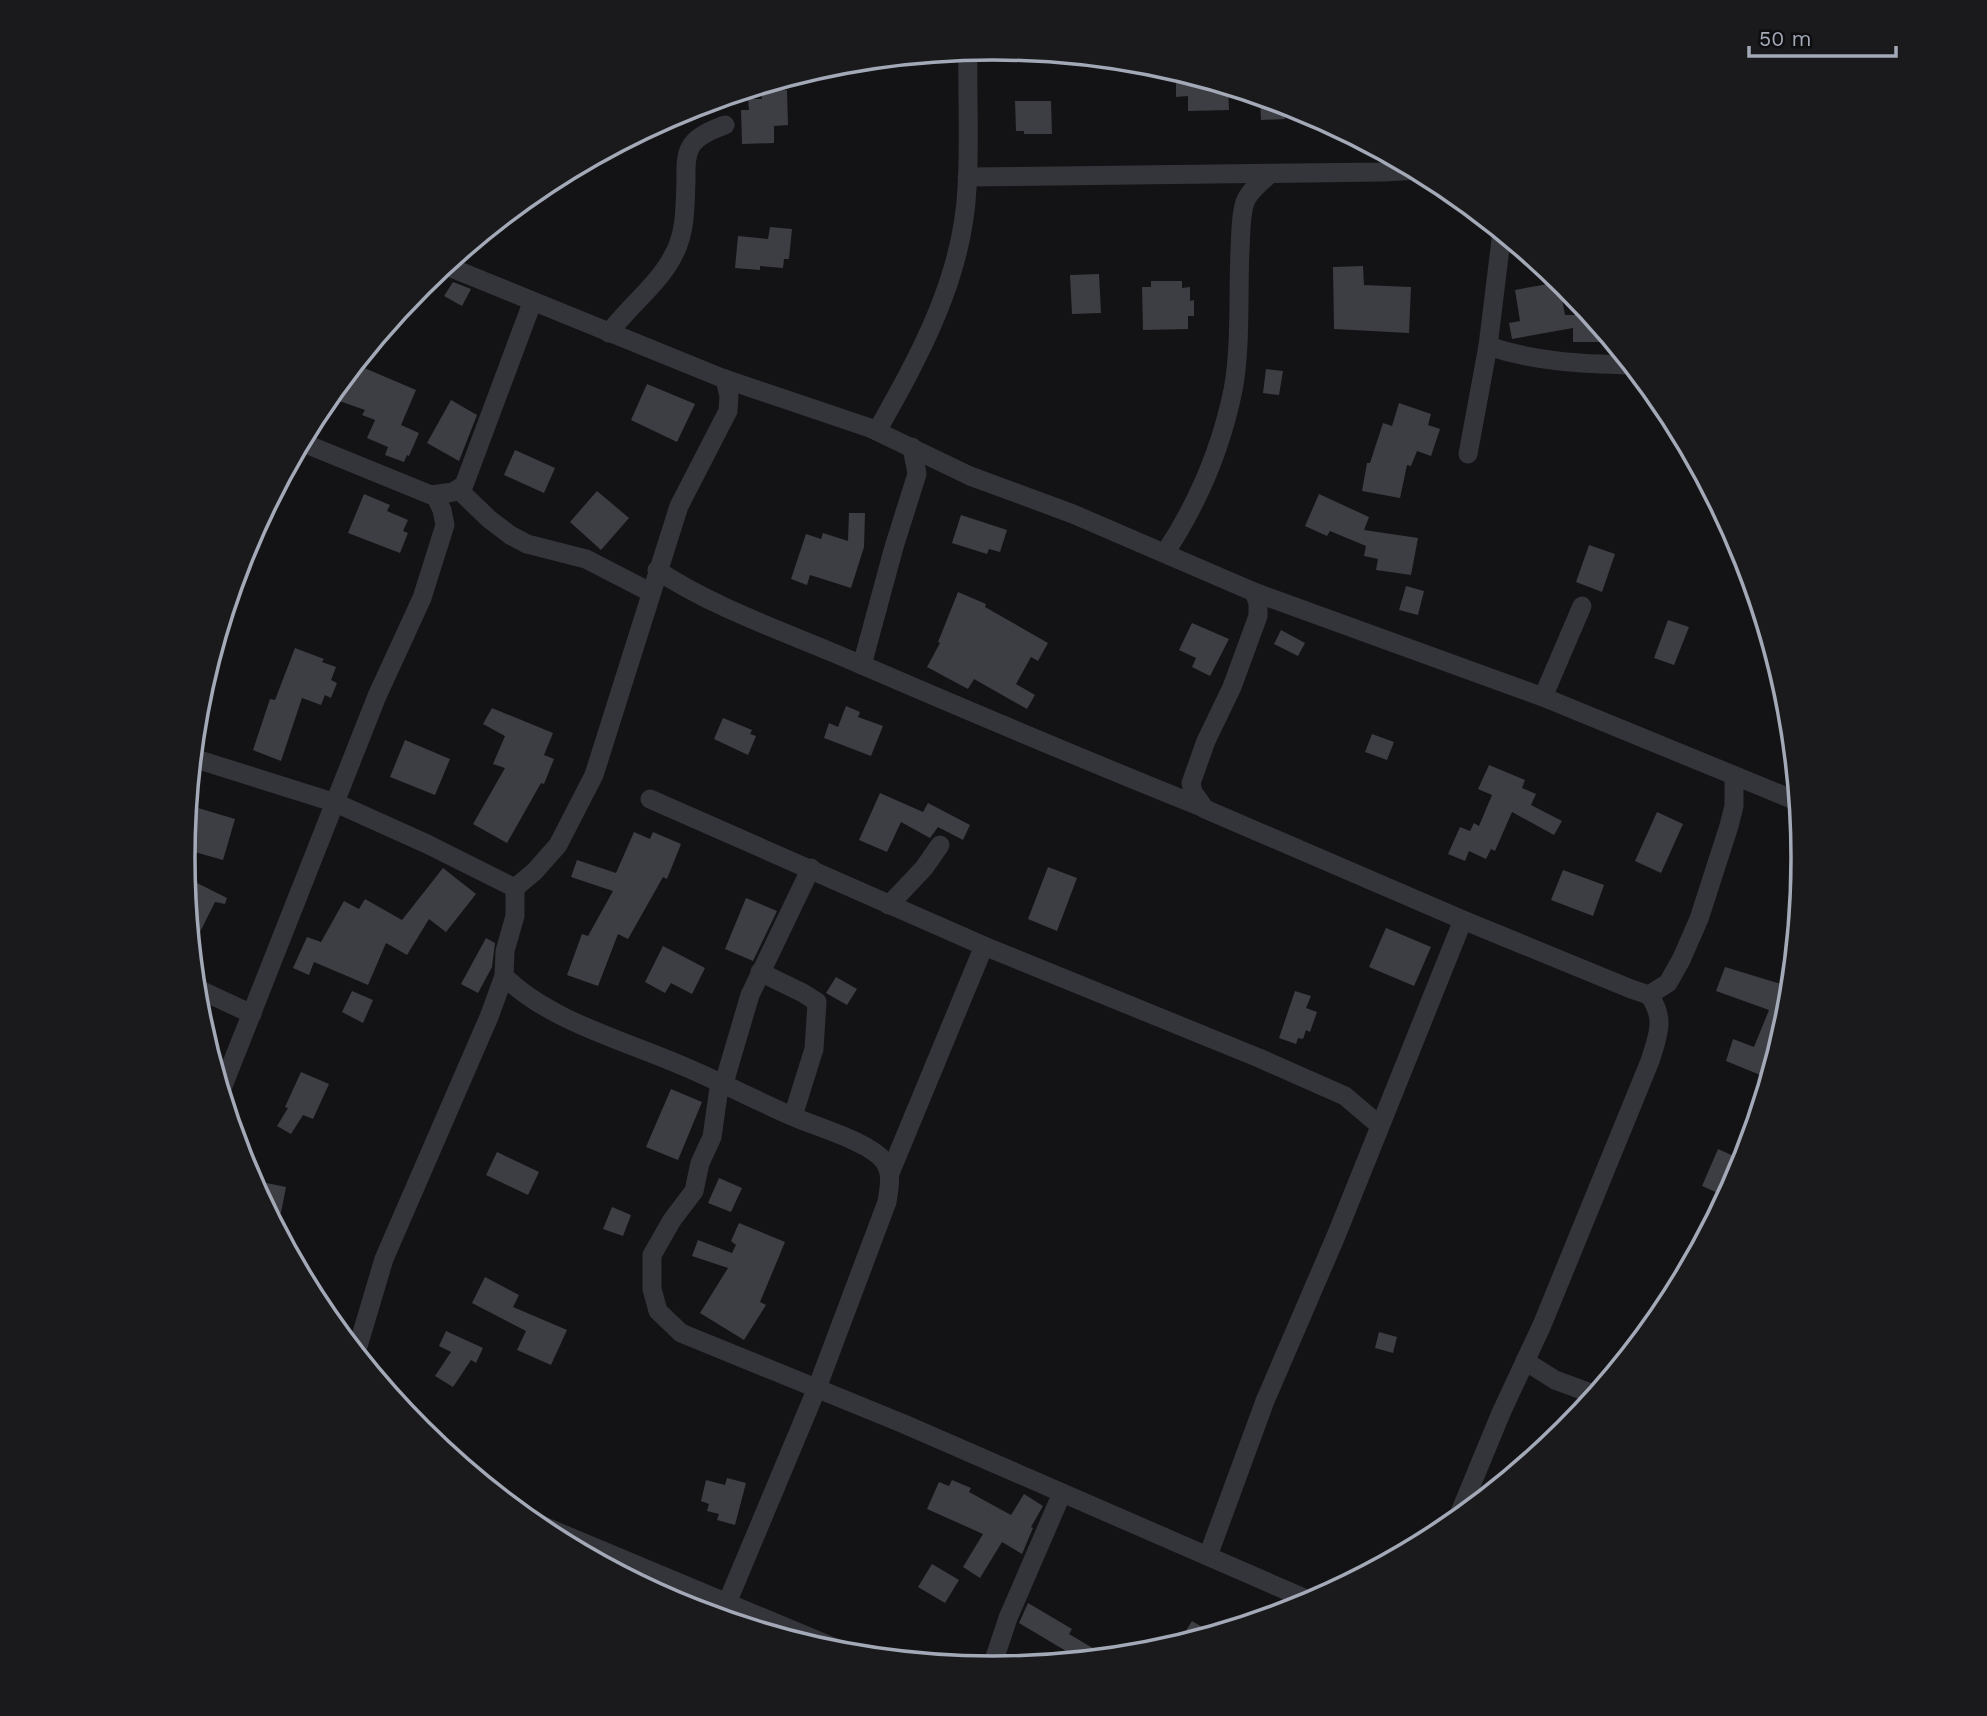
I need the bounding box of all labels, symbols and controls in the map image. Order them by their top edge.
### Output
scale bar [1749,14,1896,58]
text: 50 m [1759,26,1811,51]

